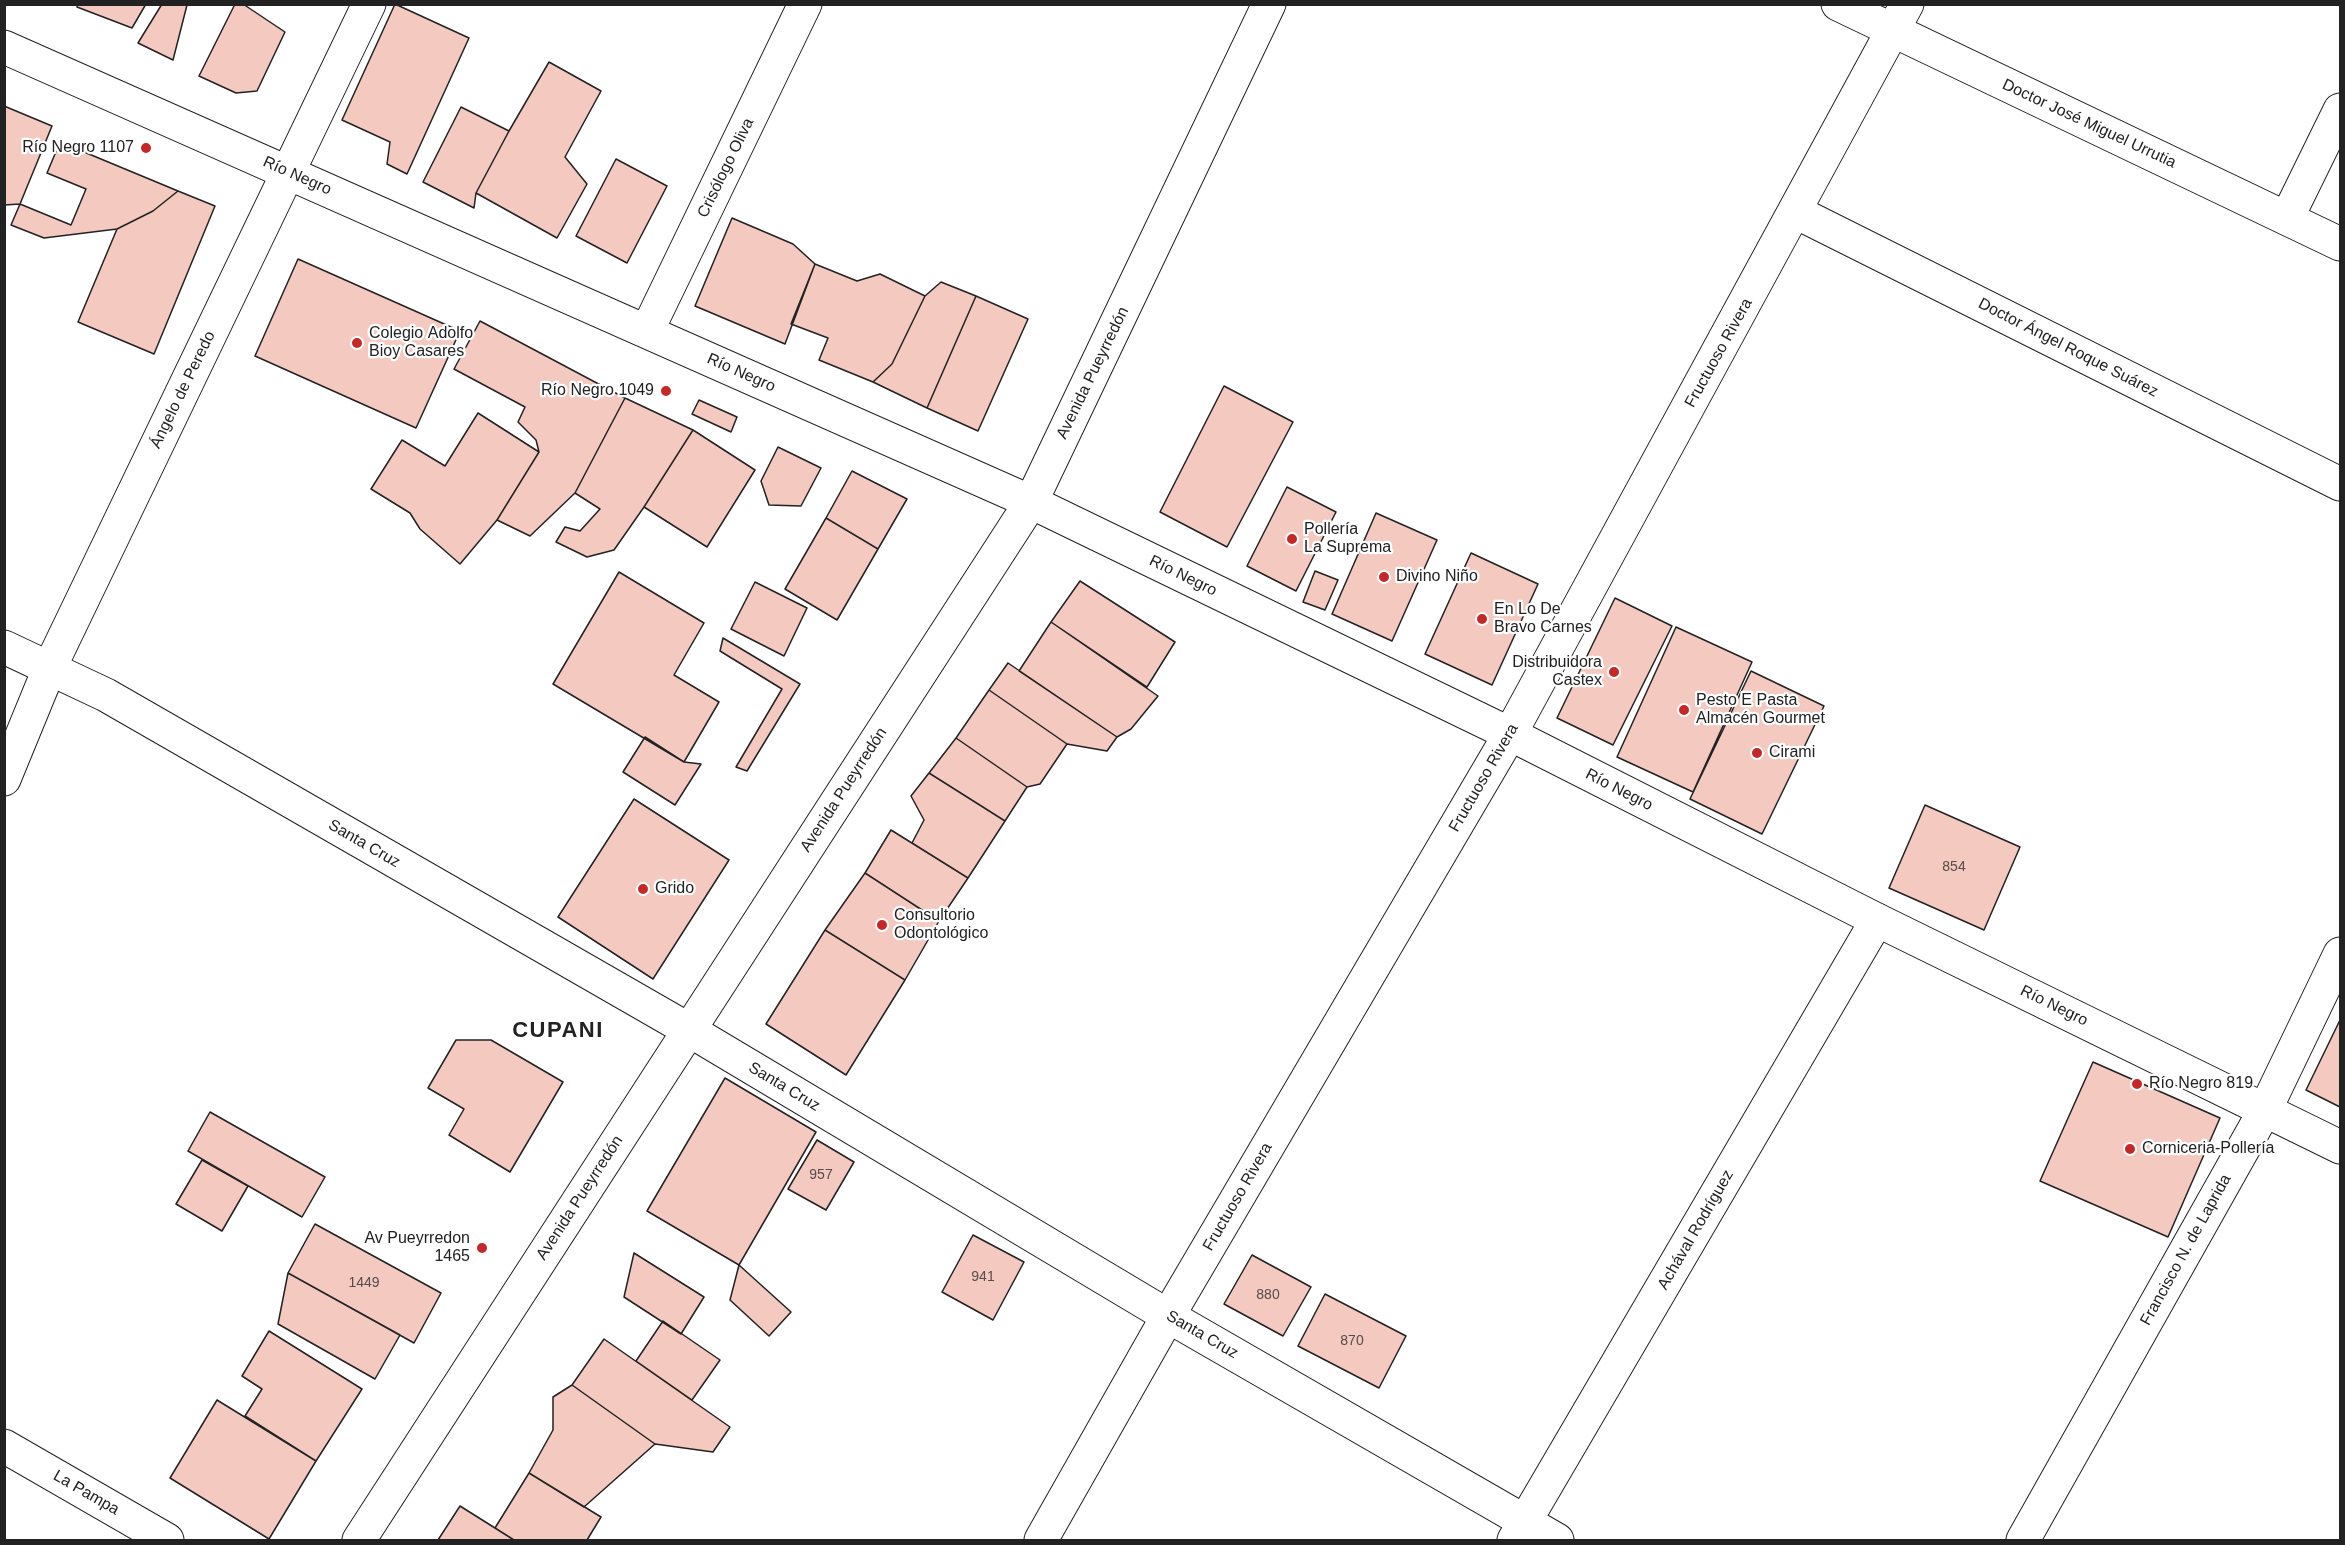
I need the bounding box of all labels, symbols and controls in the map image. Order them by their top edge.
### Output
street label: Doctor José Miguel Urrutia [1999,75,2179,173]
street label: Crisólogo Oliva [694,115,758,221]
place label: Río Negro 1107 [22,138,134,158]
marker: Río Negro 1107 [139,141,153,155]
street label: Río Negro [260,152,334,200]
street label: Doctor Ángel Roque Suárez [1975,294,2161,402]
street label: Fructuoso Rivera [1681,295,1757,411]
street label: Avenida Pueyrredón [1053,304,1133,442]
place label: Colegio Adolfo Bioy Casares [369,324,473,362]
street label: Ángelo de Peredo [146,328,220,452]
marker: Colegio Adolfo Bioy Casares [350,336,364,350]
street label: Río Negro [704,349,778,397]
place label: Río Negro 1049 [541,381,654,401]
marker: Río Negro 1049 [659,384,673,398]
place label: Pollería La Suprema [1304,520,1391,558]
marker: Pollería La Suprema [1285,532,1299,546]
street label: Río Negro [1146,551,1220,601]
place label: Divino Niño [1396,567,1478,587]
marker: Divino Niño [1377,570,1391,584]
place label: En Lo De Bravo Carnes [1494,600,1592,638]
marker: En Lo De Bravo Carnes [1475,612,1489,626]
place label: Distribuidora Castex [1512,653,1602,691]
marker: Distribuidora Castex [1607,665,1621,679]
place label: Pesto E Pasta Almacén Gourmet [1696,691,1825,729]
marker: Pesto E Pasta Almacén Gourmet [1677,703,1691,717]
street label: Fructuoso Rivera [1445,720,1523,836]
street label: Avenida Pueyrredón [797,724,891,856]
place label: Cirami [1769,743,1815,763]
marker: Cirami [1750,746,1764,760]
street label: Río Negro [1582,765,1656,815]
street label: Santa Cruz [325,816,403,872]
house number: 854 [1942,859,1966,875]
place label: Grido [655,879,694,899]
marker: Grido [636,882,650,896]
place label: Consultorio Odontológico [894,906,988,944]
marker: Consultorio Odontológico [875,918,889,932]
street label: Río Negro [2017,981,2091,1031]
district label: CUPANI [512,1018,604,1044]
street label: Santa Cruz [745,1058,823,1116]
place label: Río Negro 819 [2149,1074,2253,1094]
marker: Río Negro 819 [2130,1077,2144,1091]
street label: Avenida Pueyrredón [533,1132,627,1264]
street label: Fructuoso Rivera [1199,1139,1277,1255]
place label: Corniceria-Pollería [2142,1139,2274,1159]
marker: Corniceria-Pollería [2123,1142,2137,1156]
house number: 957 [809,1167,833,1183]
street label: Achával Rodríguez [1654,1167,1738,1293]
street label: Francisco N. de Laprida [2136,1171,2236,1329]
place label: Av Pueyrredon 1465 [364,1229,470,1267]
marker: Av Pueyrredon 1465 [475,1241,489,1255]
house number: 941 [971,1269,995,1285]
house number: 1449 [348,1275,380,1291]
house number: 880 [1256,1287,1280,1303]
street label: Santa Cruz [1163,1307,1241,1363]
house number: 870 [1340,1333,1364,1349]
street label: La Pampa [50,1466,122,1520]

